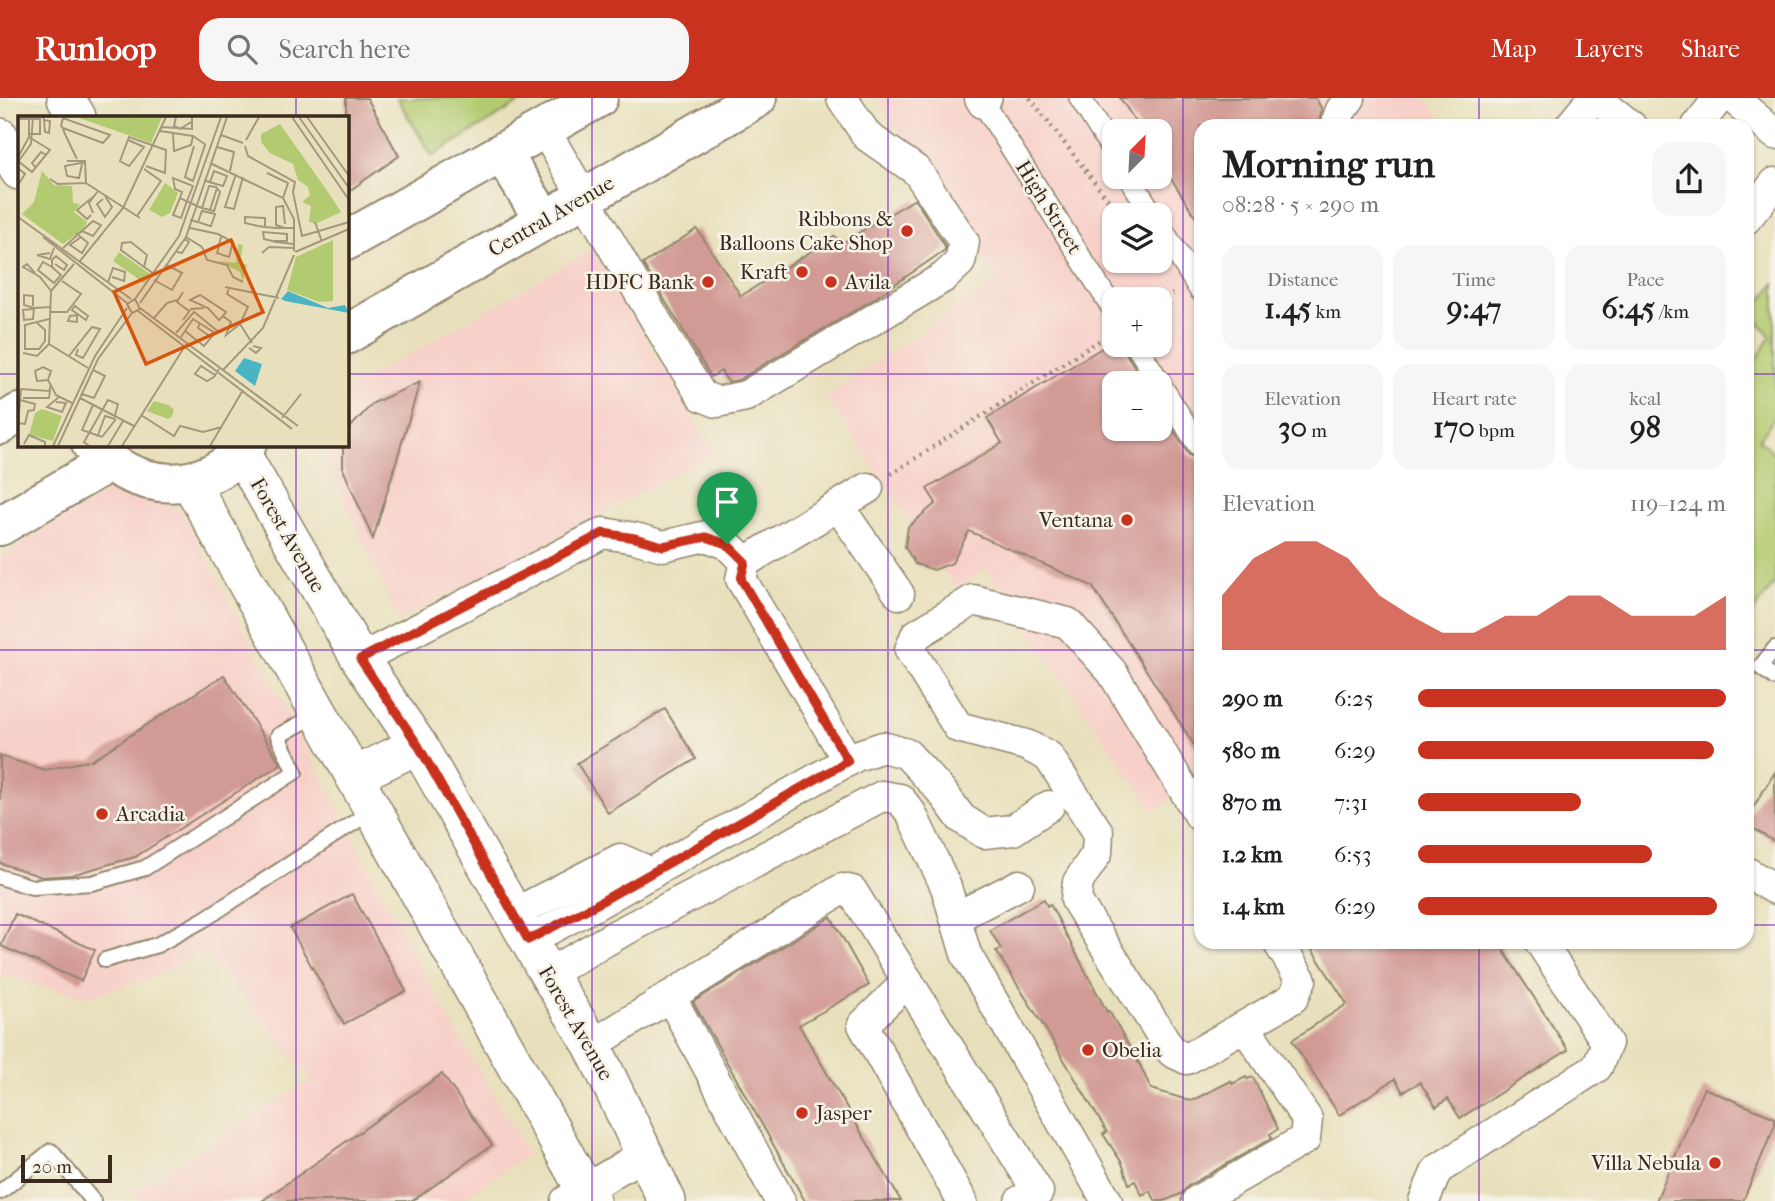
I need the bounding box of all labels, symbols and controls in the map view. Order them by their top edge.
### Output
search box [199,18,689,81]
text: Runloop [35,30,157,69]
icon: search [223,30,261,68]
text: Search here [279,34,410,65]
text: Map [1491,35,1537,63]
text: Layers [1575,35,1643,63]
text: Share [1681,35,1740,63]
inset map [18,116,348,446]
north arrow [1102,119,1172,189]
map controls [1102,119,1172,441]
text: Morning run [1222,142,1435,187]
button: share [1652,142,1726,216]
street label: High Street [1011,156,1087,259]
street label: Central Avenue [484,170,618,262]
text: 08:28 · 5 × 290 m [1222,191,1379,218]
button: layers [1102,203,1172,273]
place label: Ribbons & Balloons Cake Shop [719,207,893,255]
marker: Ribbons & Balloons Cake Shop [899,223,915,239]
place label: Kraft [740,260,788,284]
marker: Kraft [794,264,810,280]
text: Distance [1267,269,1338,291]
text: Time [1452,269,1496,291]
text: Pace [1626,269,1664,291]
place label: HDFC Bank [585,270,694,294]
place label: Avila [844,270,891,294]
marker: HDFC Bank [700,274,716,290]
marker: Avila [823,274,839,290]
button: + [1102,287,1172,357]
text: 1.45 [1264,291,1311,326]
text: 9:47 [1447,291,1501,326]
text: 6:45 [1601,291,1655,326]
text: km [1311,301,1341,323]
text: /km [1655,301,1689,323]
button: − [1102,371,1172,441]
text: Elevation [1264,388,1341,410]
text: Heart rate [1431,388,1517,410]
text: kcal [1629,388,1661,410]
text: 30 [1278,410,1307,445]
text: 170 [1433,410,1475,445]
text: 98 [1630,410,1661,445]
text: m [1307,420,1327,442]
text: bpm [1475,420,1515,442]
pin [697,472,757,544]
street label: Forest Avenue [246,473,330,597]
icon: arrive [708,483,746,521]
text: Elevation [1222,490,1315,517]
text: 119–124 m [1630,490,1726,517]
place label: Ventana [1038,508,1113,532]
marker: Ventana [1119,512,1135,528]
text: 290 m [1222,685,1283,712]
text: 6:25 [1334,685,1374,712]
text: 580 m [1222,737,1280,764]
text: 6:29 [1334,737,1376,764]
text: 870 m [1222,789,1281,816]
text: 7:31 [1334,789,1368,816]
place label: Arcadia [115,802,185,826]
marker: Arcadia [94,806,110,822]
text: 1.2 km [1222,841,1282,868]
text: 6:53 [1334,841,1371,868]
text: 1.4 km [1222,893,1285,920]
text: 6:29 [1334,893,1376,920]
street label: Forest Avenue [534,961,618,1085]
place label: Obelia [1102,1038,1162,1062]
marker: Obelia [1080,1042,1096,1058]
place label: Jasper [814,1101,872,1125]
marker: Jasper [794,1105,810,1121]
place label: Villa Nebula [1590,1151,1701,1175]
scale bar [21,1152,112,1184]
marker: Villa Nebula [1707,1155,1723,1171]
text: 20 m [32,1156,72,1178]

